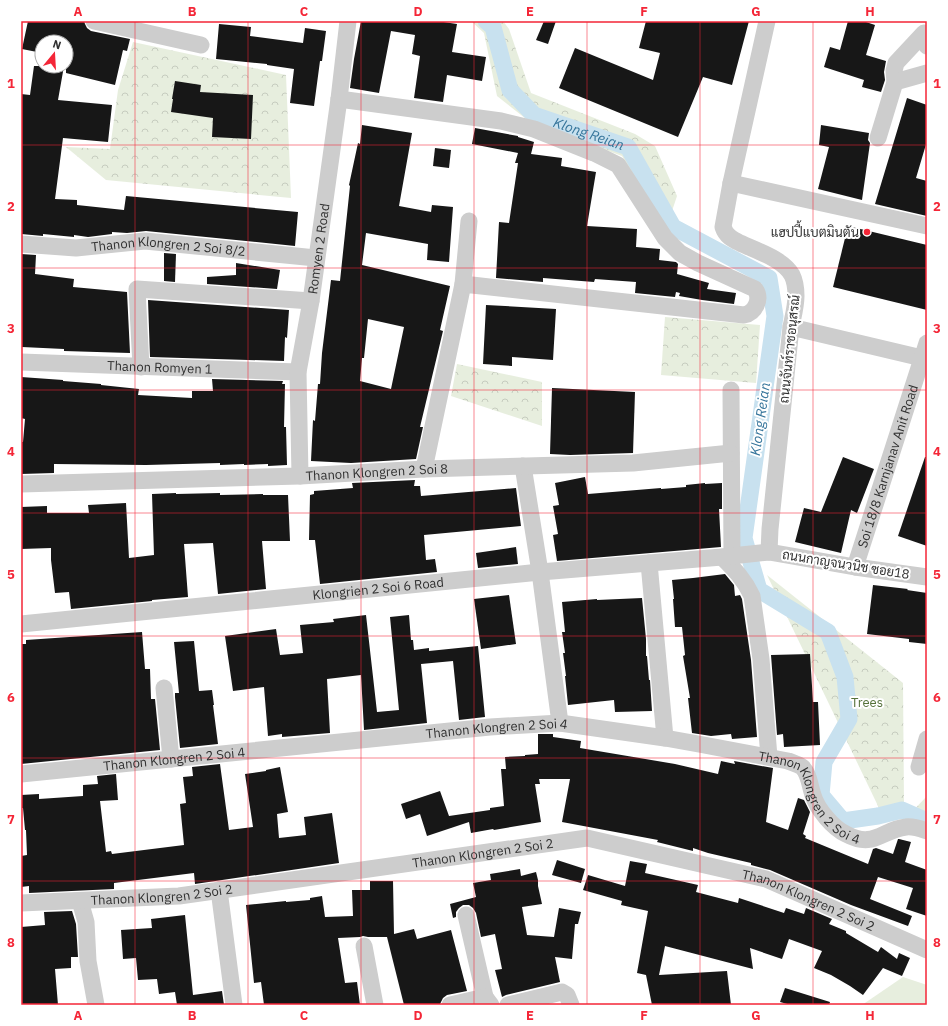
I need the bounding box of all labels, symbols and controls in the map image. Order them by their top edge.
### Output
text: A [74,3,83,20]
text: B [188,3,197,20]
text: C [300,3,309,20]
text: D [413,3,423,20]
text: E [526,3,534,20]
text: F [640,3,648,20]
text: G [751,3,761,20]
text: H [865,3,875,20]
north arrow [34,34,74,74]
text: N [51,37,63,52]
text: 1 [7,75,15,92]
text: 1 [933,75,941,92]
water label: Klong Reian [551,113,627,154]
text: 2 [7,198,15,215]
text: 2 [933,198,941,215]
street label: Romyen 2 Road [304,202,333,295]
place label: แฮปปี้แบตมินตัน [771,220,859,241]
marker: แฮปปี้แบตมินตัน [862,227,872,237]
street label: Thanon Klongren 2 Soi 8/2 [90,233,246,260]
street label: ถนนจันท์ราชอนุสรณ์ [774,294,805,404]
text: 3 [7,320,15,337]
text: 3 [933,320,941,337]
street label: Thanon Romyen 1 [107,357,213,378]
water label: Klong Reian [746,381,774,457]
street label: Soi 18/8 Karnjanav Anit Road [854,383,922,550]
text: 4 [7,443,15,460]
text: 4 [933,443,941,460]
street label: Thanon Klongren 2 Soi 8 [305,460,448,485]
street label: ถนนกาญจนวนิช ซอย18 [781,546,911,583]
text: 5 [7,566,15,583]
text: 5 [933,566,941,583]
street label: Klongrien 2 Soi 6 Road [312,574,445,604]
text: 6 [7,689,15,706]
text: 6 [933,689,941,706]
park label: Trees [851,694,883,711]
street label: Thanon Klongren 2 Soi 4 [425,715,569,742]
street label: Thanon Klongren 2 Soi 4 [103,744,246,775]
street label: Thanon Klongren 2 Soi 4 [757,748,862,848]
text: 7 [7,811,15,828]
text: 7 [933,811,941,828]
street label: Thanon Klongren 2 Soi 2 [411,835,555,872]
street label: Thanon Klongren 2 Soi 2 [740,866,878,935]
street label: Thanon Klongren 2 Soi 2 [90,880,234,909]
text: 8 [7,934,15,951]
text: 8 [933,934,941,951]
text: A [74,1007,83,1024]
text: B [188,1007,197,1024]
text: C [300,1007,309,1024]
text: D [413,1007,423,1024]
text: E [526,1007,534,1024]
text: F [640,1007,648,1024]
text: G [751,1007,761,1024]
text: H [865,1007,875,1024]

